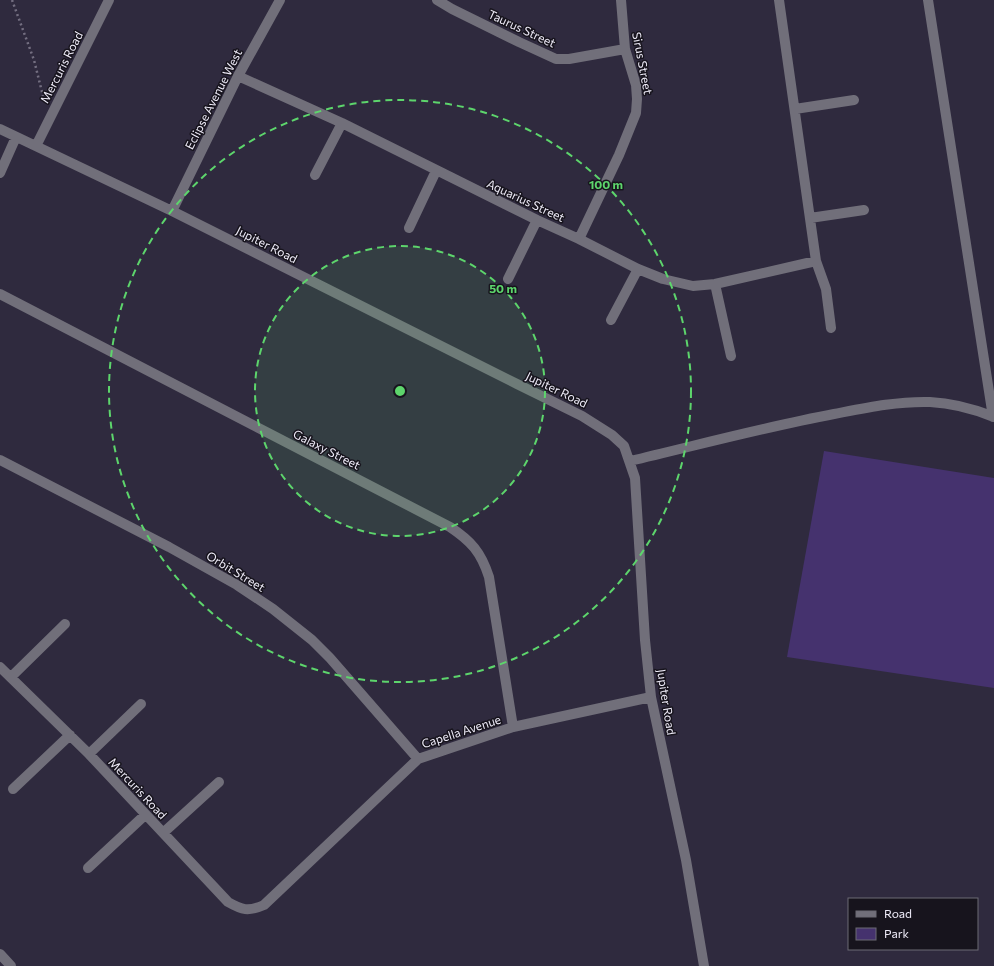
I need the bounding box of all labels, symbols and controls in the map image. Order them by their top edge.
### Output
street label: Taurus Street [486,6,558,50]
street label: Mercuris Road [37,29,85,105]
street label: Sirus Street [630,31,656,95]
street label: Eclipse Avenue West [182,46,244,151]
street label: Aquarius Street [485,176,567,224]
text: 100 m [589,177,623,191]
street label: Jupiter Road [234,223,300,266]
text: 50 m [489,281,517,295]
street label: Jupiter Road [524,368,590,411]
centre of rings [393,384,407,398]
street label: Galaxy Street [291,426,363,472]
street label: Orbit Street [204,548,268,594]
street label: Jupiter Road [654,668,679,736]
street label: Capella Avenue [420,712,502,750]
street label: Mercuris Road [106,754,170,822]
legend [848,898,978,950]
text: Road [884,906,912,920]
text: Park [884,926,910,940]

